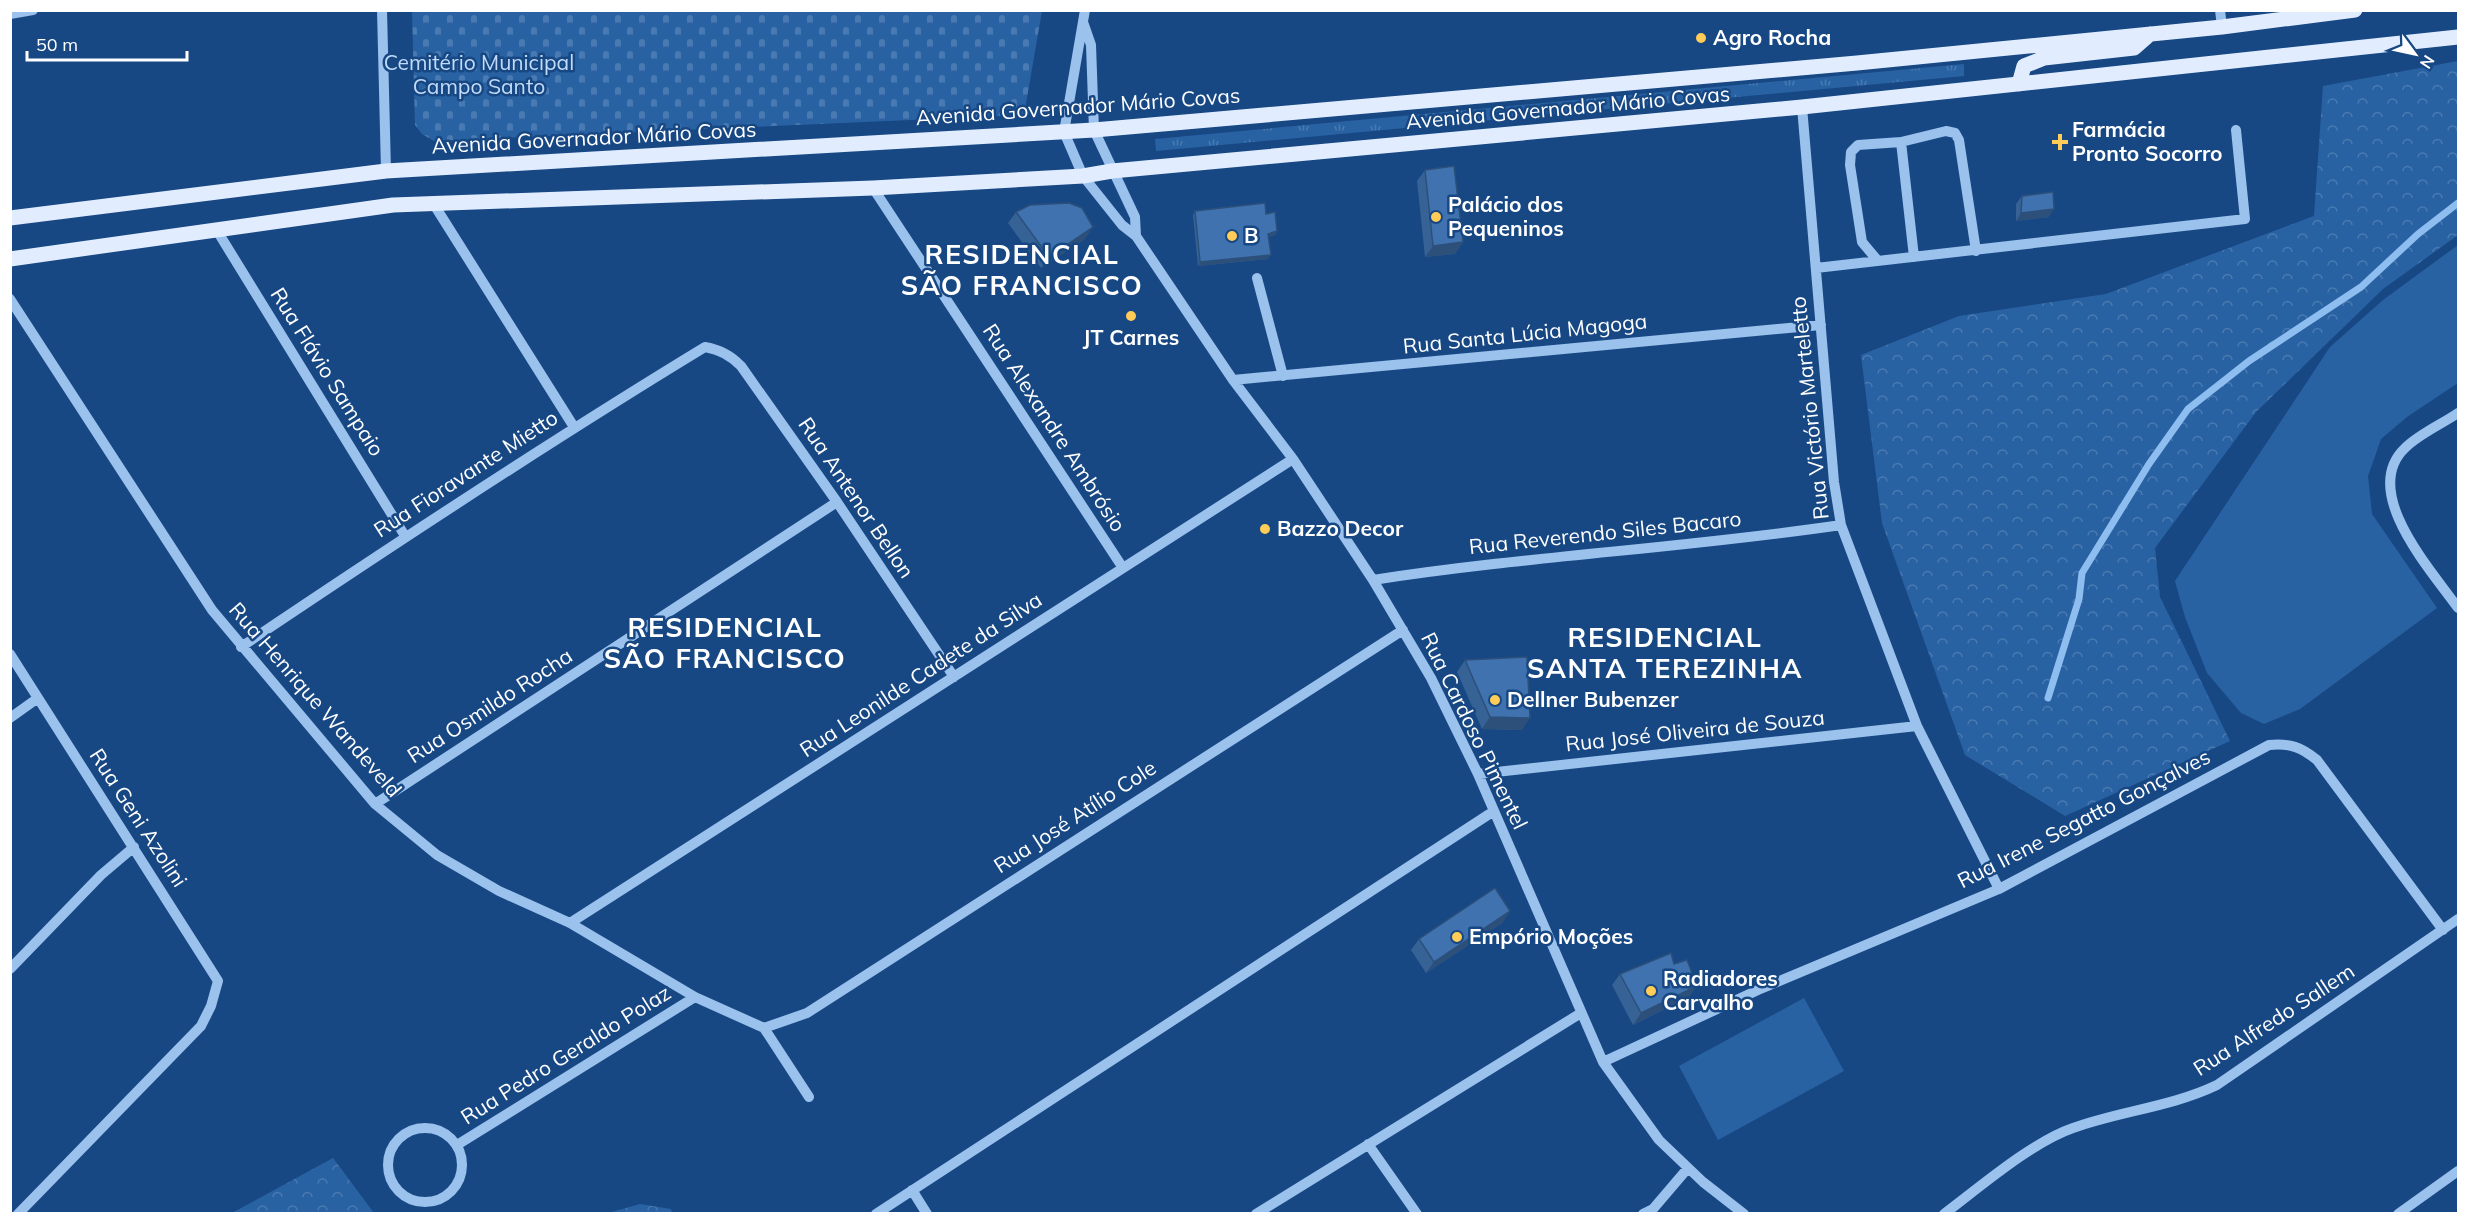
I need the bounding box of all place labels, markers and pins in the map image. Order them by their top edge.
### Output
place label: Agro Rocha [1713,24,1831,50]
marker: Agro Rocha [1694,31,1708,45]
place label: Farmácia Pronto Socorro [2072,116,2223,166]
marker: Farmácia Pronto Socorro [2053,135,2067,149]
place label: Palácio dos Pequeninos [1448,191,1564,241]
marker: Palácio dos Pequeninos [1429,210,1443,224]
place label: B [1244,222,1259,248]
marker: B [1225,229,1239,243]
marker: JT Carnes [1124,309,1138,323]
place label: JT Carnes [1083,324,1179,350]
place label: Bazzo Decor [1277,515,1404,541]
marker: Bazzo Decor [1258,522,1272,536]
place label: Dellner Bubenzer [1507,686,1679,712]
marker: Dellner Bubenzer [1488,693,1502,707]
place label: Empório Moções [1469,923,1633,949]
marker: Empório Moções [1450,930,1464,944]
place label: Radiadores Carvalho [1663,965,1778,1015]
marker: Radiadores Carvalho [1644,984,1658,998]

